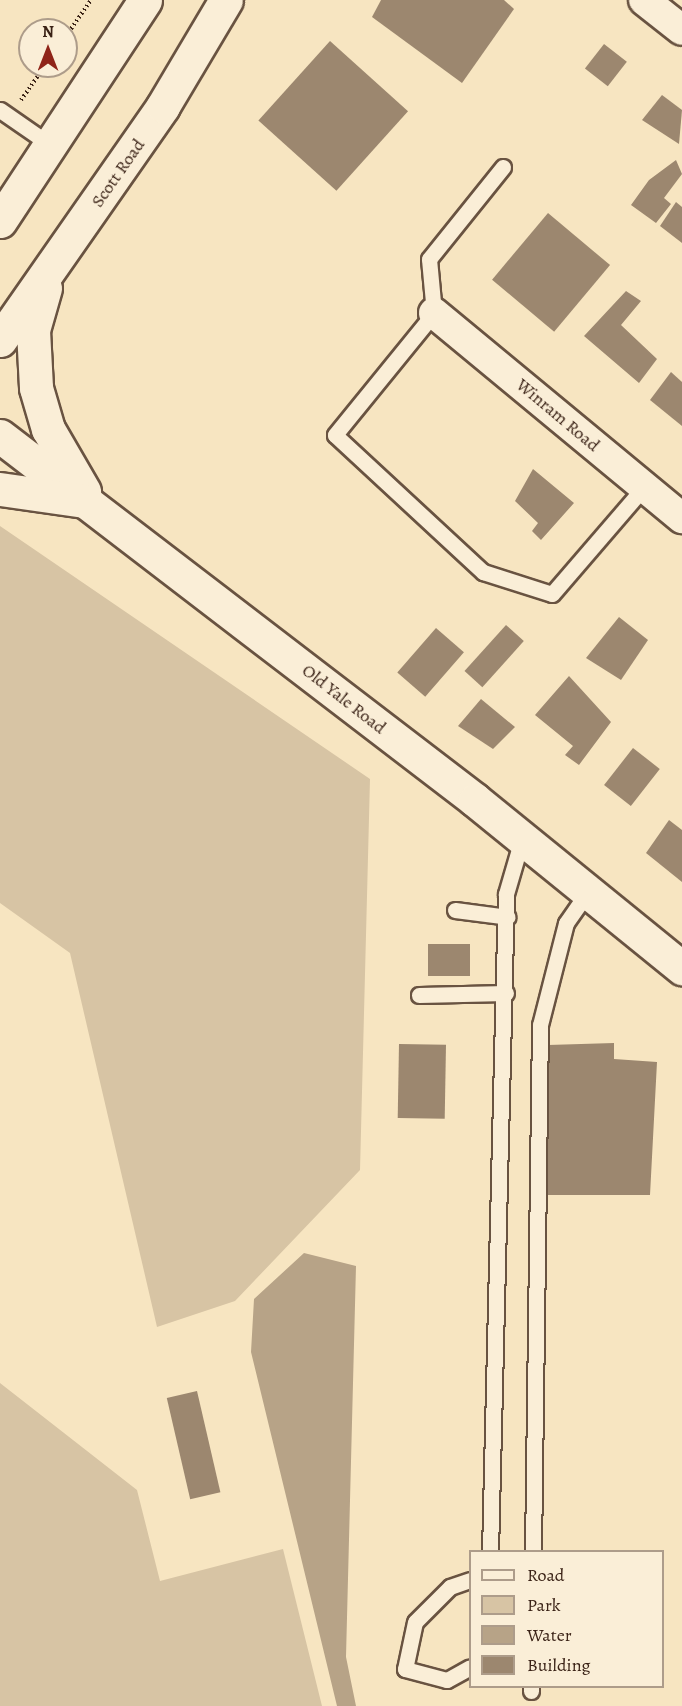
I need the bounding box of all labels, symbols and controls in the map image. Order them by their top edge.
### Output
north arrow [18,18,78,78]
text: N [42,21,54,43]
street label: Scott Road [87,135,149,211]
street label: Winram Road [512,374,604,456]
street label: Old Yale Road [298,660,390,738]
legend [469,1550,664,1688]
text: Road [527,1563,564,1587]
text: Park [527,1593,561,1617]
text: Water [527,1623,572,1647]
text: Building [527,1653,591,1677]

